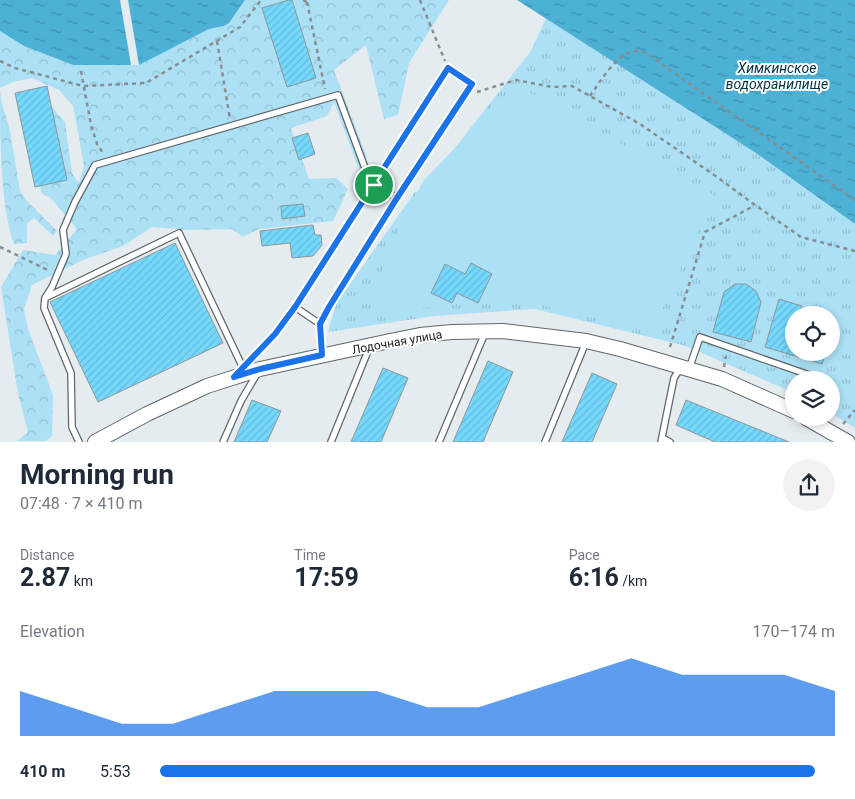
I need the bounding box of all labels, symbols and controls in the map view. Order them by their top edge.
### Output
water label: Химкинское водохранилище [726,60,828,92]
pin [353,164,395,206]
icon: arrive [360,171,388,199]
map controls [785,306,840,426]
button: locate [785,306,840,361]
street label: Лодочная улица [351,327,443,357]
button: layers [785,371,840,426]
text: Morning run [20,458,174,491]
button: share [783,459,835,511]
text: 07:48 · 7 × 410 m [20,494,142,513]
text: Distance [20,547,75,563]
text: Time [294,547,326,563]
text: Pace [569,547,600,563]
text: 2.87 [20,563,70,592]
text: 17:59 [294,563,359,592]
text: 6:16 [569,563,619,592]
text: km [70,573,93,589]
text: /km [619,573,647,589]
text: Elevation [20,622,85,641]
text: 170–174 m [753,622,835,641]
text: 410 m [20,762,65,781]
text: 5:53 [100,762,131,781]

